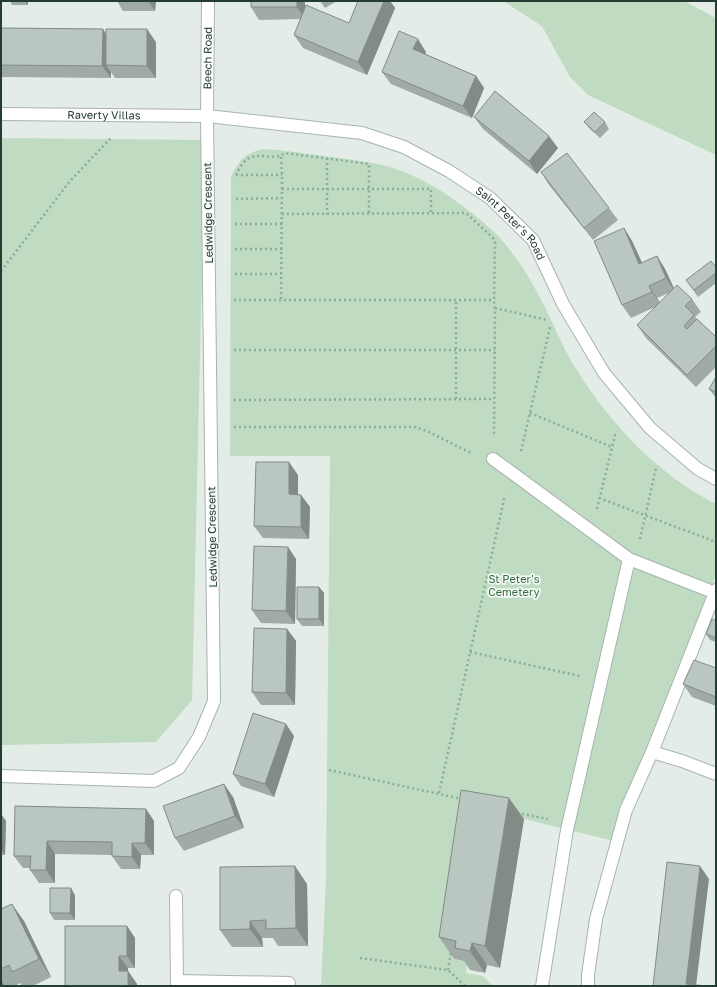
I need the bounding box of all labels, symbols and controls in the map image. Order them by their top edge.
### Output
street label: Beech Road [200,27,214,90]
street label: Raverty Villas [67,108,141,121]
street label: Ledwidge Crescent [200,162,215,264]
street label: Saint Peter's Road [473,183,548,262]
street label: Ledwidge Crescent [204,486,219,588]
park label: St Peter's Cemetery [488,572,540,598]

